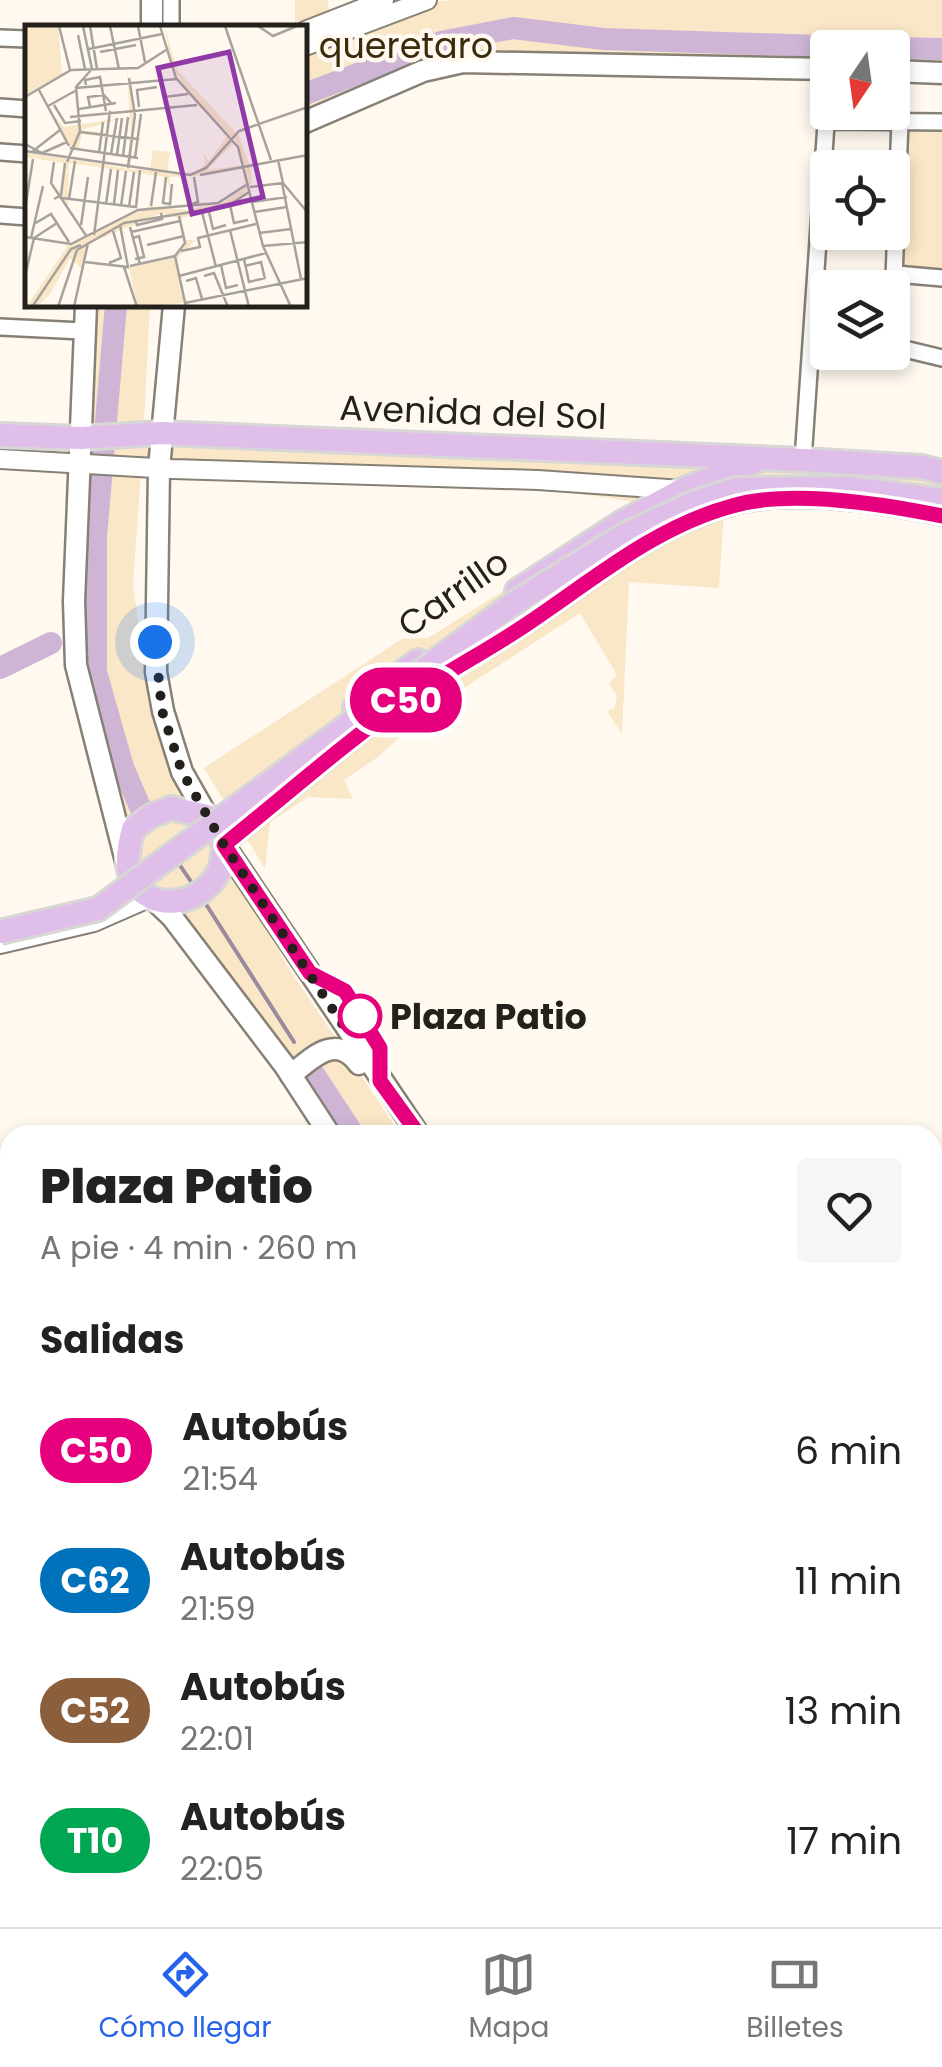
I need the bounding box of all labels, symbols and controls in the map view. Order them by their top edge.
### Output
park label: queretaro [319,21,493,70]
inset map [25,25,308,308]
north arrow [810,30,910,130]
map controls [810,30,910,370]
button: locate [810,150,910,250]
button: layers [810,270,910,370]
street label: Avenida del Sol [338,383,608,441]
street label: Carrillo [388,537,518,649]
your location [130,617,180,667]
line badge: C50 [348,668,464,732]
text: C50 [370,676,442,725]
place label: Plaza Patio [390,992,587,1041]
marker: Plaza Patio [339,995,381,1037]
text: Plaza Patio [40,1153,313,1220]
button: heart [797,1158,902,1263]
text: A pie · 4 min · 260 m [40,1225,358,1270]
text: Salidas [40,1313,184,1366]
text: Autobús [182,1400,348,1453]
text: 6 min [795,1424,902,1477]
text: C50 [60,1426,132,1475]
text: 21:54 [182,1456,258,1501]
text: Autobús [180,1530,346,1583]
text: 11 min [795,1554,902,1607]
text: C62 [61,1556,129,1605]
text: 21:59 [180,1586,256,1631]
text: Autobús [180,1660,346,1713]
text: 13 min [785,1684,902,1737]
text: C52 [60,1686,130,1735]
text: 22:01 [180,1716,254,1761]
text: Autobús [180,1790,346,1843]
text: 17 min [786,1814,902,1867]
text: T10 [67,1816,123,1865]
text: 22:05 [180,1846,264,1891]
tab: Cómo llegar [98,1947,272,2049]
tab: Mapa [468,1947,549,2049]
tab: Billetes [746,1947,844,2049]

